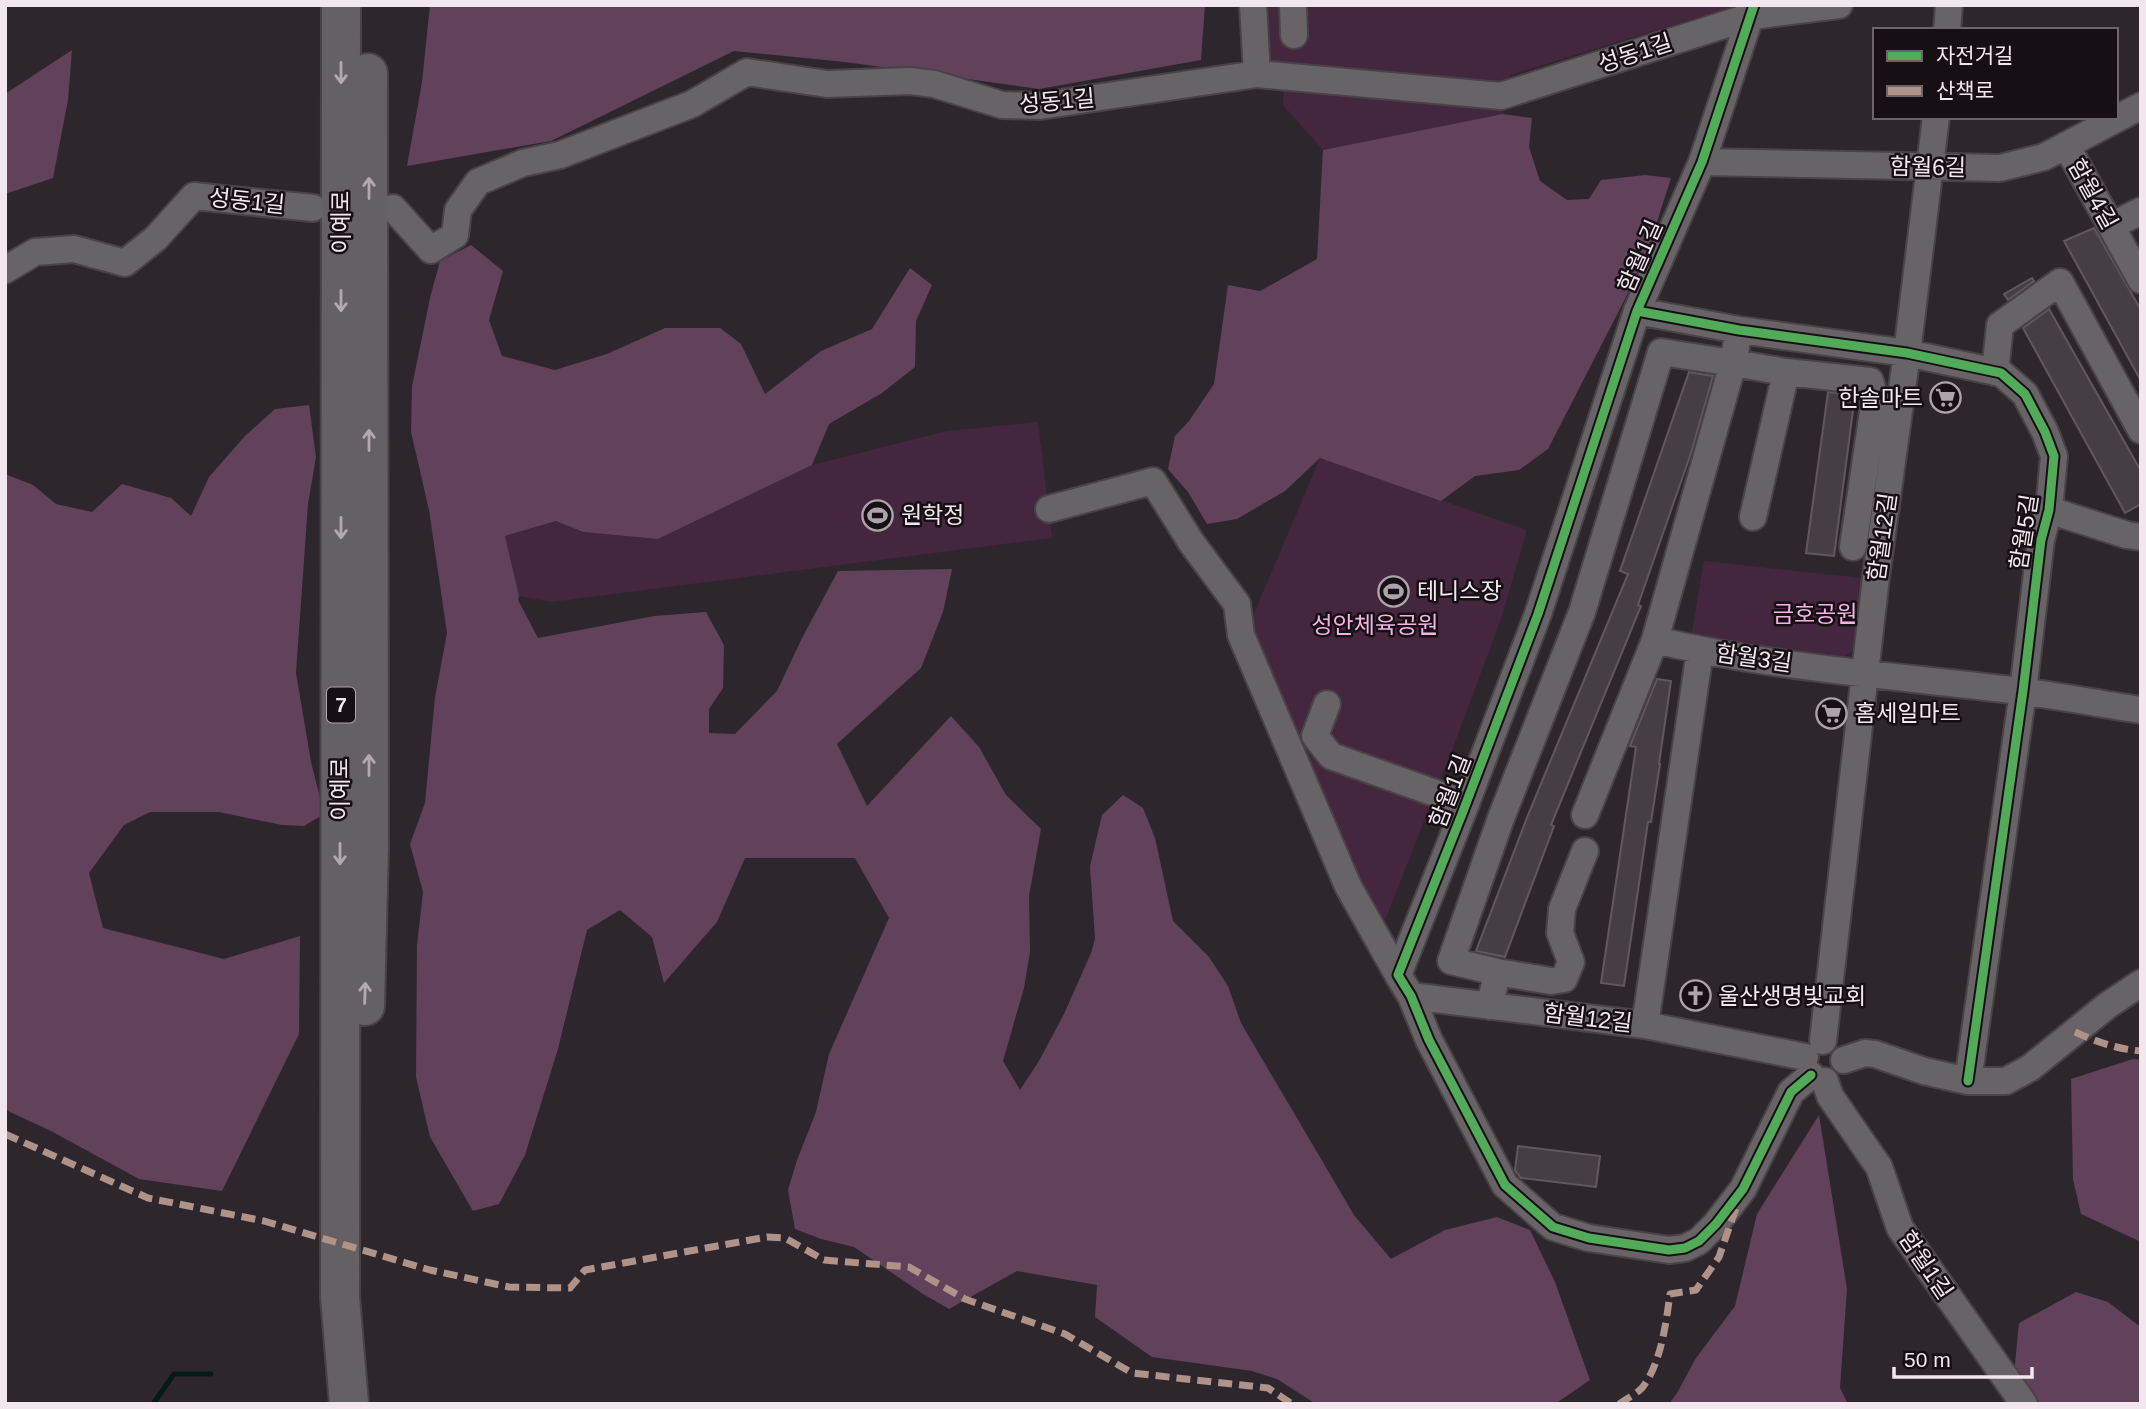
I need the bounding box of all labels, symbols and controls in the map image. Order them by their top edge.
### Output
legend [1873,28,2118,119]
street label: 성동1길 [1595,29,1675,77]
text: 자전거길 [1936,44,2013,67]
one-way arrow [334,62,348,85]
text: 산책로 [1936,79,1994,102]
street label: 성동1길 [1018,85,1096,117]
street label: 함월6길 [1890,153,1966,181]
street label: 함월4길 [2063,154,2123,234]
one-way arrow [362,177,376,200]
street label: 성동1길 [208,184,286,218]
street label: 이예로 [328,190,354,254]
street label: 함월1길 [1613,216,1667,296]
one-way arrow [334,289,348,312]
supermarket icon: 한솔마트 [1929,381,1963,415]
place label: 한솔마트 [1838,385,1923,411]
one-way arrow [362,429,376,452]
street label: 함월12길 [1863,491,1901,583]
street label: 함월5길 [2005,492,2043,572]
sports icon: 원학정 [861,498,895,532]
place label: 원학정 [901,502,964,528]
one-way arrow [334,517,348,540]
sports icon: 테니스장 [1377,574,1411,608]
place label: 테니스장 [1417,578,1502,604]
park label: 금호공원 [1773,601,1857,627]
park label: 성안체육공원 [1312,612,1438,638]
street label: 함월3길 [1714,640,1794,676]
road number: 7 [327,688,355,722]
supermarket icon: 홈세일마트 [1815,696,1849,730]
place label: 홈세일마트 [1855,700,1961,726]
street label: 함월1길 [1424,751,1476,831]
one-way arrow [362,754,376,777]
street label: 이예로 [327,757,353,821]
one-way arrow [333,842,347,865]
church icon: 울산생명빛교회 [1678,979,1712,1013]
one-way arrow [359,982,372,1005]
place label: 울산생명빛교회 [1718,983,1866,1009]
street label: 함월12길 [1542,1000,1634,1036]
street label: 함월1길 [1894,1226,1958,1304]
scale bar [1894,1336,2032,1380]
text: 50 m [1904,1348,1951,1371]

